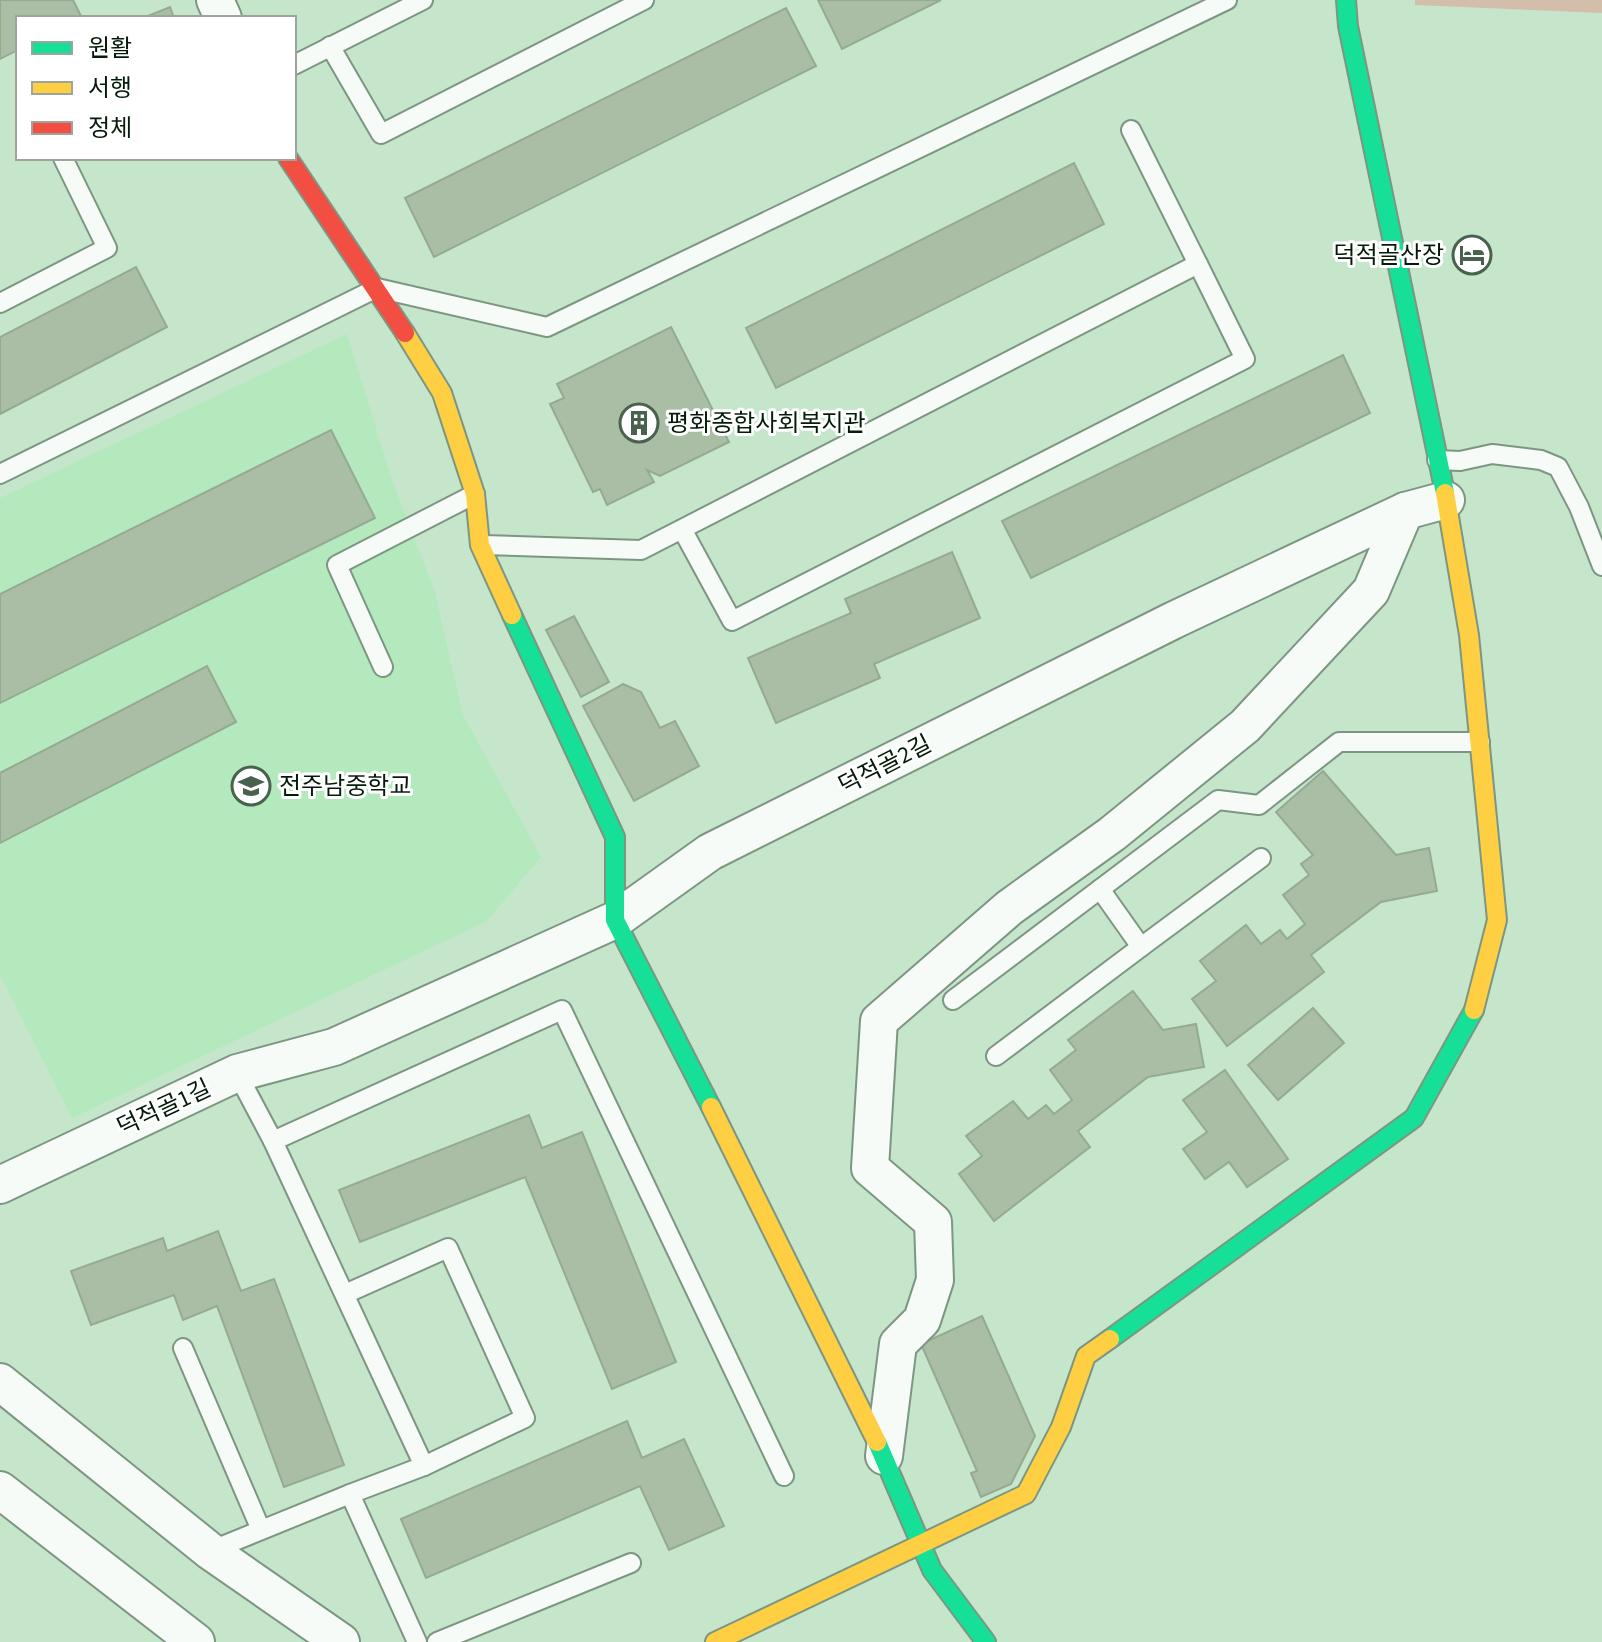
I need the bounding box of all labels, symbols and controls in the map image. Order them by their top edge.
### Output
legend [16,16,296,160]
text: 원활 [88,31,132,66]
text: 서행 [88,71,132,106]
text: 정체 [88,111,132,146]
hotel icon: 덕적골산장 [1451,234,1493,276]
place label: 덕적골산장 [1334,238,1444,273]
building icon: 평화종합사회복지관 [618,402,660,444]
place label: 평화종합사회복지관 [667,406,866,441]
street label: 덕적골2길 [832,727,938,803]
school or university icon: 전주남중학교 [230,765,272,807]
place label: 전주남중학교 [279,769,411,804]
street label: 덕적골1길 [111,1071,217,1145]

